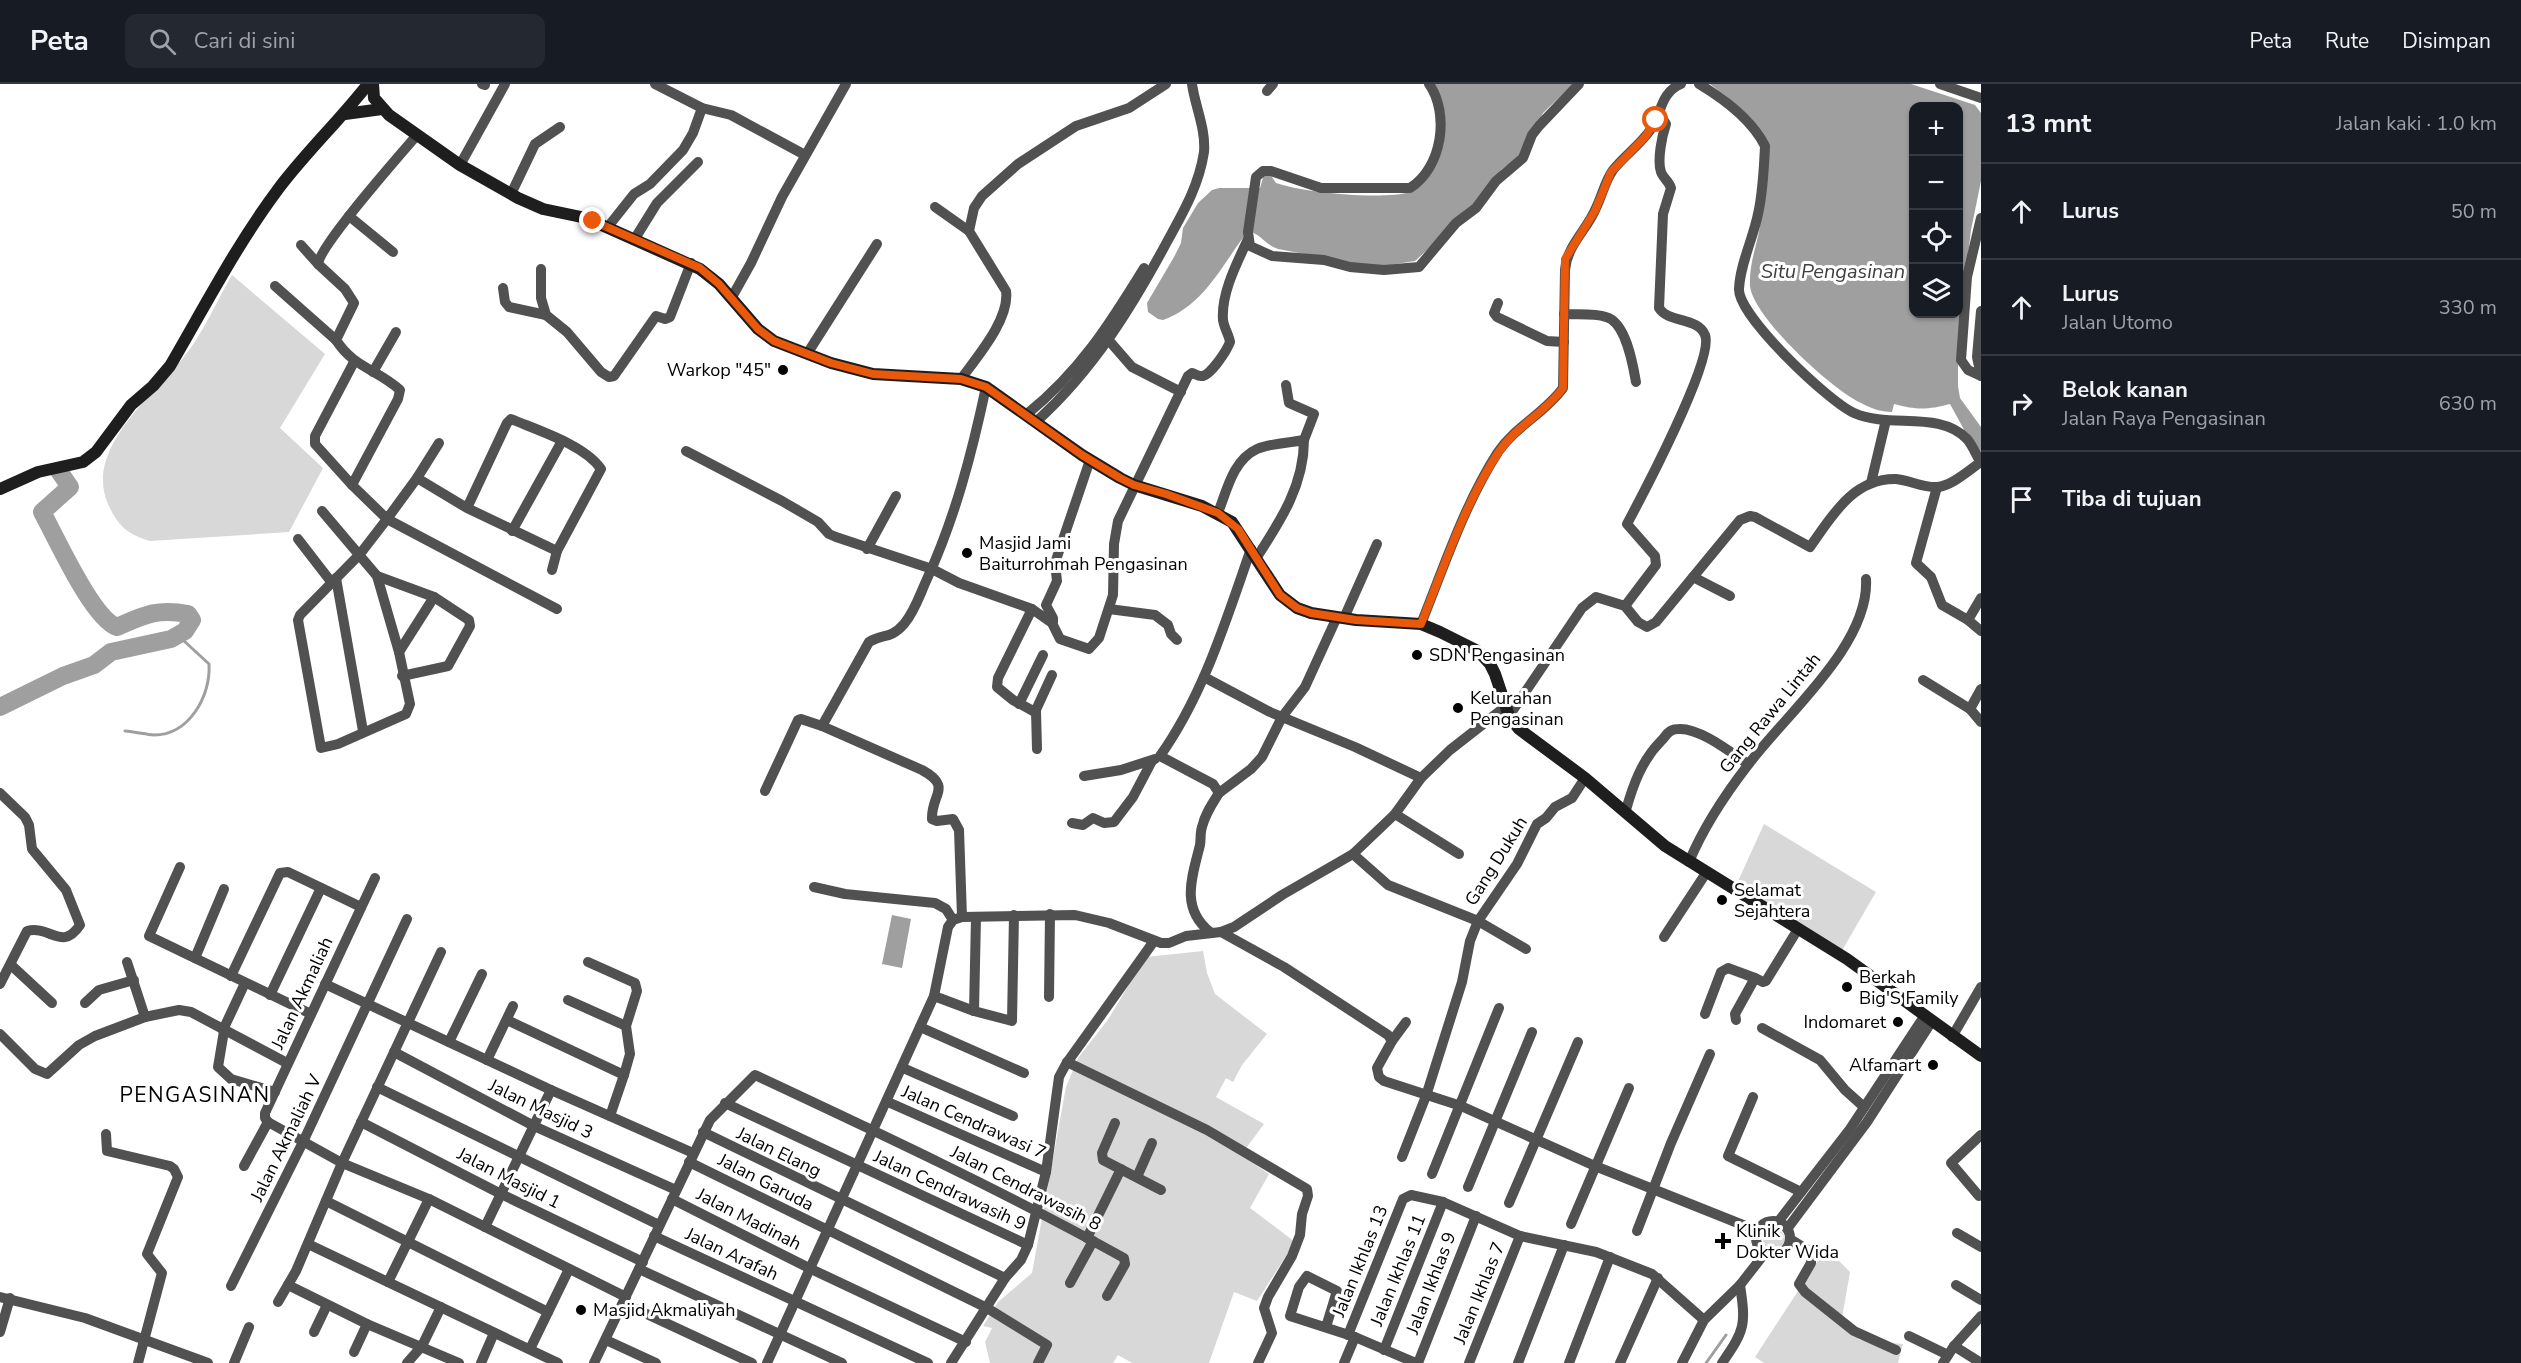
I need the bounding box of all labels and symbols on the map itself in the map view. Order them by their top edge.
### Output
route start [1642,106,1668,132]
route end [579,207,605,233]
water label: Situ Pengasinan [1761,258,1905,285]
place label: Warkop "45" [667,358,771,382]
marker: Warkop "45" [776,363,790,377]
place label: Masjid Jami Baiturrohmah Pengasinan [979,531,1188,576]
marker: Masjid Jami Baiturrohmah Pengasinan [960,546,974,560]
place label: SDN Pengasinan [1429,643,1565,667]
marker: SDN Pengasinan [1410,648,1424,662]
street label: Gang Rawa Lintah [1714,648,1826,778]
place label: Kelurahan Pengasinan [1470,686,1564,731]
marker: Kelurahan Pengasinan [1451,701,1465,715]
street label: Gang Dukuh [1459,812,1533,910]
place label: Selamat Sejahtera [1734,878,1810,923]
marker: Selamat Sejahtera [1715,893,1729,907]
street label: Jalan Akmaliah [265,933,339,1054]
place label: Berkah Big'S Family [1859,965,1959,1010]
marker: Berkah Big'S Family [1840,980,1854,994]
place label: Indomaret [1804,1010,1887,1034]
marker: Indomaret [1891,1015,1905,1029]
place label: Alfamart [1849,1053,1922,1077]
marker: Alfamart [1926,1058,1940,1072]
street label: Jalan Akmaliah V [244,1070,327,1206]
street label: Jalan Masjid 3 [484,1073,597,1145]
street label: Jalan Cendrawasi 7 [897,1079,1050,1165]
district label: PENGASINAN [119,1081,271,1109]
street label: Jalan Elang [732,1121,825,1183]
street label: Jalan Cendrawasih 8 [946,1139,1105,1236]
street label: Jalan Masjid 1 [452,1141,565,1214]
street label: Jalan Cendrawasih 9 [869,1144,1030,1236]
street label: Jalan Garuda [713,1147,818,1216]
street label: Jalan Madinah [692,1182,806,1256]
street label: Jalan Ikhlas 13 [1326,1201,1393,1321]
street label: Jalan Ikhlas 11 [1364,1210,1431,1330]
place label: Klinik Dokter Wida [1736,1219,1839,1264]
street label: Jalan Arafah [681,1222,782,1286]
street label: Jalan Ikhlas 9 [1400,1228,1462,1339]
marker: Klinik Dokter Wida [1714,1232,1732,1250]
street label: Jalan Ikhlas 7 [1447,1238,1510,1348]
place label: Masjid Akmaliyah [593,1298,736,1322]
marker: Masjid Akmaliyah [574,1303,588,1317]

